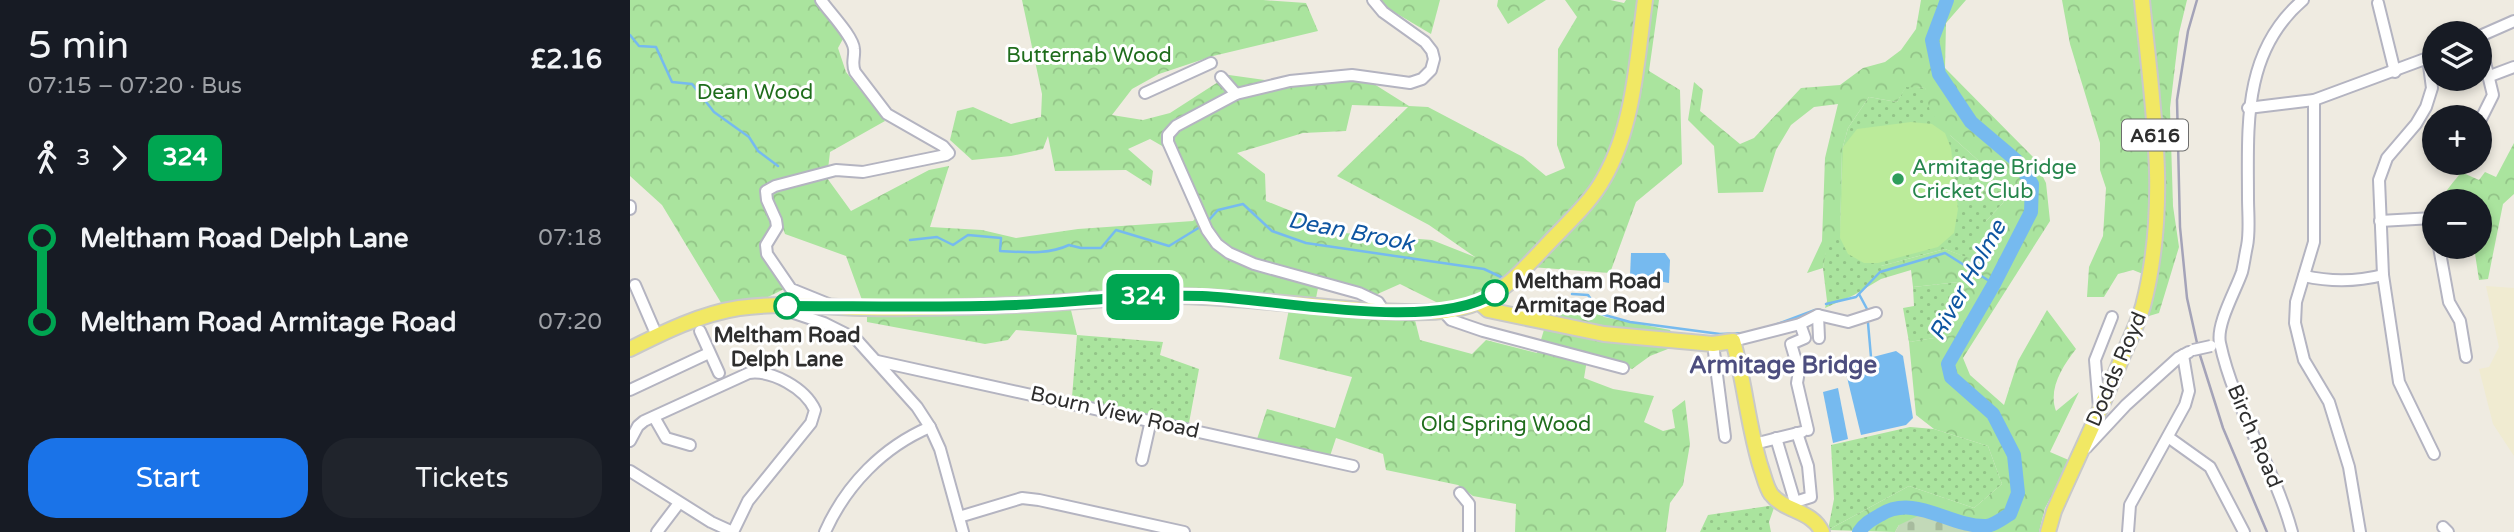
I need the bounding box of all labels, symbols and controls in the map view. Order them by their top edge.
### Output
map controls [2422,21,2492,259]
button: layers [2422,21,2492,91]
text: 5 min [28,23,129,69]
park label: Butternab Wood [1006,43,1172,68]
text: £2.16 [531,44,602,75]
text: 07:15 – 07:20 · Bus [28,72,242,100]
park label: Dean Wood [697,80,813,105]
button: + [2422,105,2492,175]
road number: A616 [2122,119,2188,150]
icon: walk [28,139,66,177]
icon: forward [100,139,138,177]
text: 324 [162,143,208,172]
text: 3 [76,144,90,172]
place label: Armitage Bridge Cricket Club [1912,155,2077,204]
marker: Armitage Bridge Cricket Club [1890,171,1906,187]
button: − [2422,189,2492,259]
water label: Dean Brook [1286,206,1418,258]
water label: River Holme [1923,214,2013,345]
text: Meltham Road Delph Lane [80,223,408,254]
text: 07:18 [538,224,602,252]
place label: Meltham Road Armitage Road [1514,269,1665,318]
line badge: 324 [1103,274,1183,320]
marker: Meltham Road Armitage Road [1482,280,1508,306]
text: 324 [1120,282,1166,311]
marker: Meltham Road Delph Lane [774,293,800,319]
text: Meltham Road Armitage Road [80,307,456,338]
text: 07:20 [538,308,602,336]
street label: Dodds Royd [2081,308,2152,430]
place label: Meltham Road Delph Lane [713,323,861,372]
district label: Armitage Bridge [1689,351,1877,380]
street label: Bourn View Road [1028,381,1202,444]
street label: Birch Road [2222,381,2287,492]
park label: Old Spring Wood [1421,412,1591,437]
button: Start [28,438,308,518]
button: Tickets [322,438,602,518]

